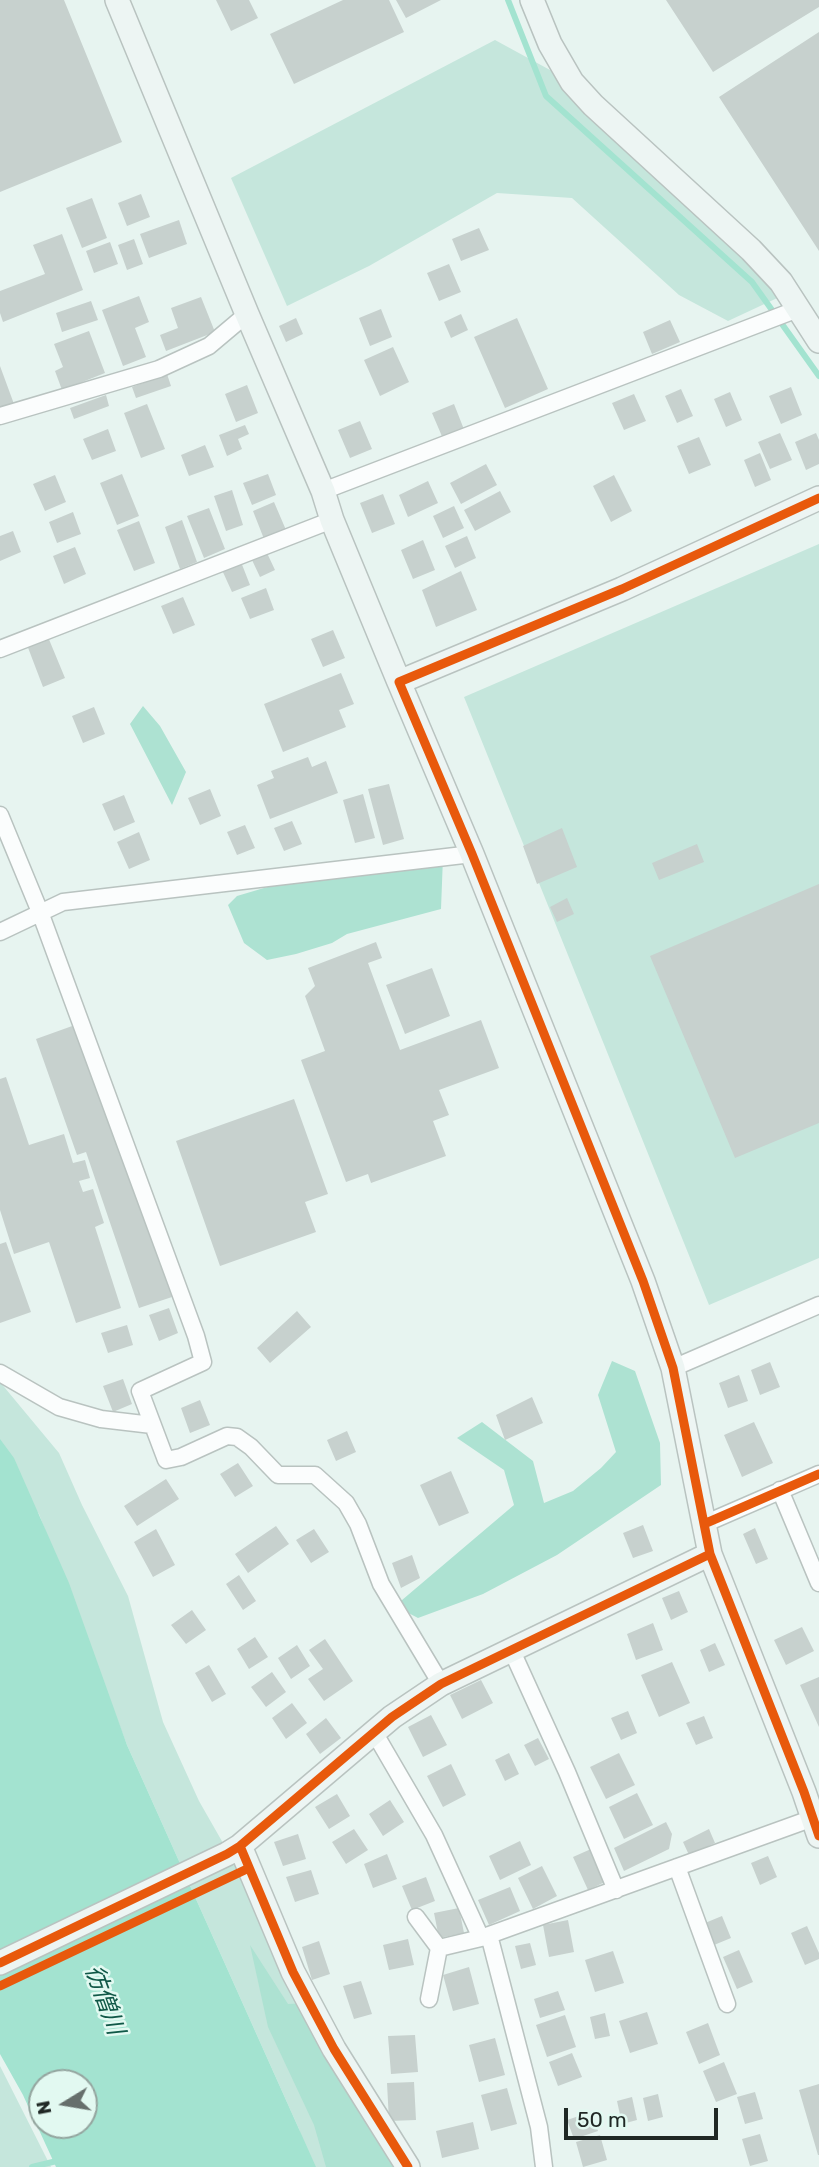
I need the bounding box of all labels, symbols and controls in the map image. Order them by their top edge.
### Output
water label: 彷僧川 [78,1961,130,2039]
north arrow [28,2069,98,2139]
scale bar [567,2094,721,2138]
text: N [31,2099,56,2117]
text: 50 m [577,2107,627,2132]

